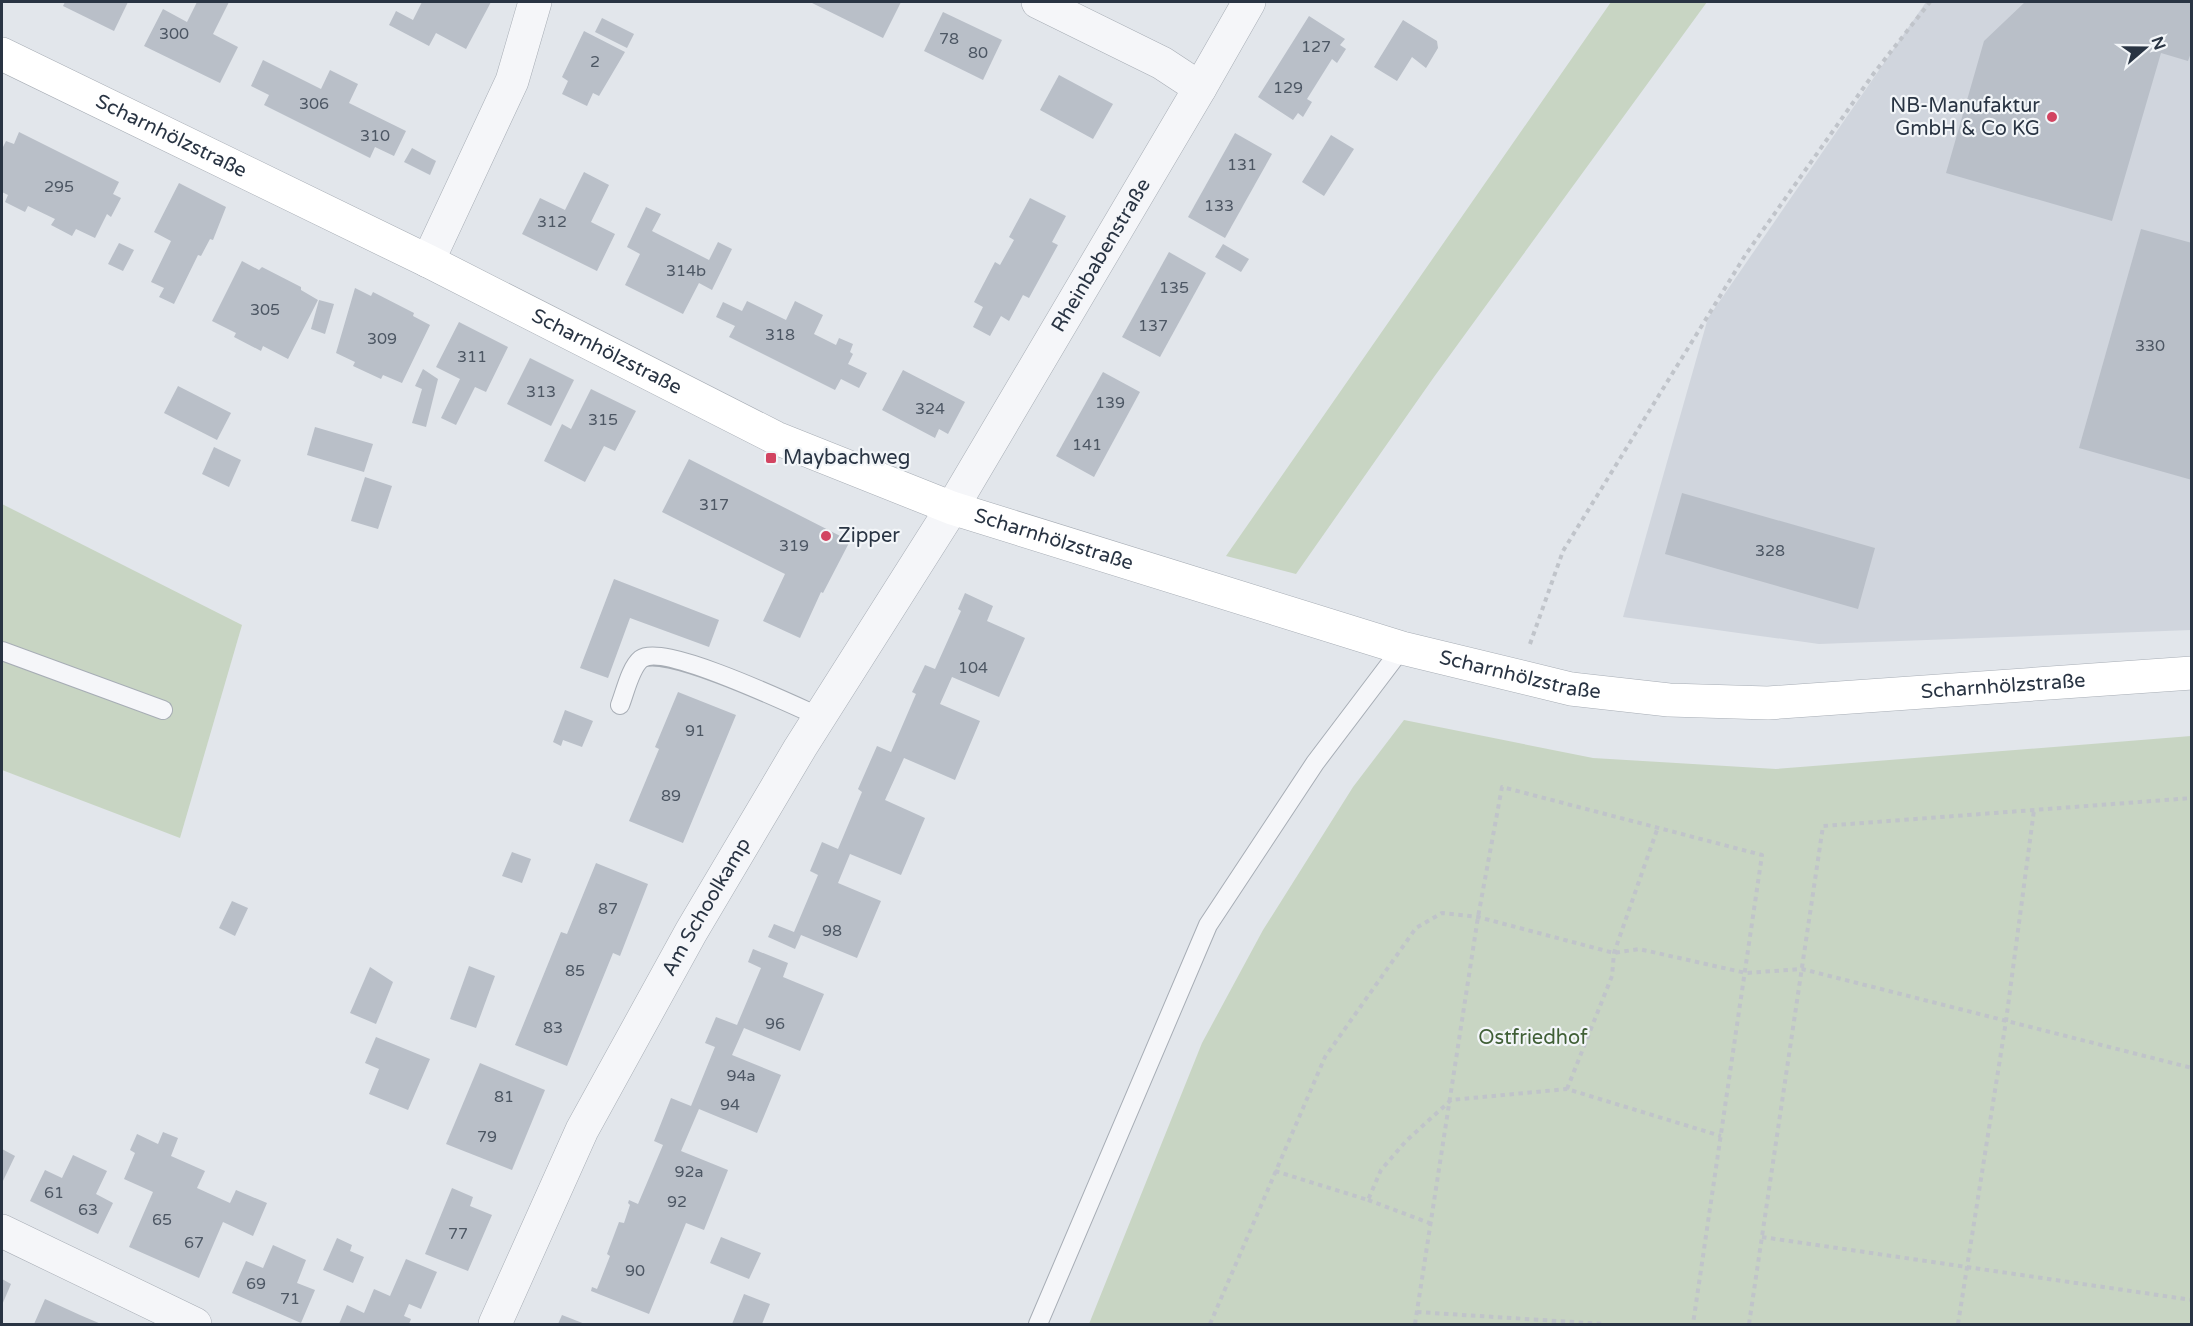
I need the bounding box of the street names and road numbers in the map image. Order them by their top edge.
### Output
street label: Scharnhölzstraße [92,89,251,183]
street label: Rheinbabenstraße [1046,174,1156,337]
street label: Scharnhölzstraße [528,304,686,400]
street label: Scharnhölzstraße [971,504,1136,576]
street label: Scharnhölzstraße [1437,645,1602,704]
street label: Scharnhölzstraße [1920,669,2086,704]
street label: Am Schoolkamp [657,834,756,980]

